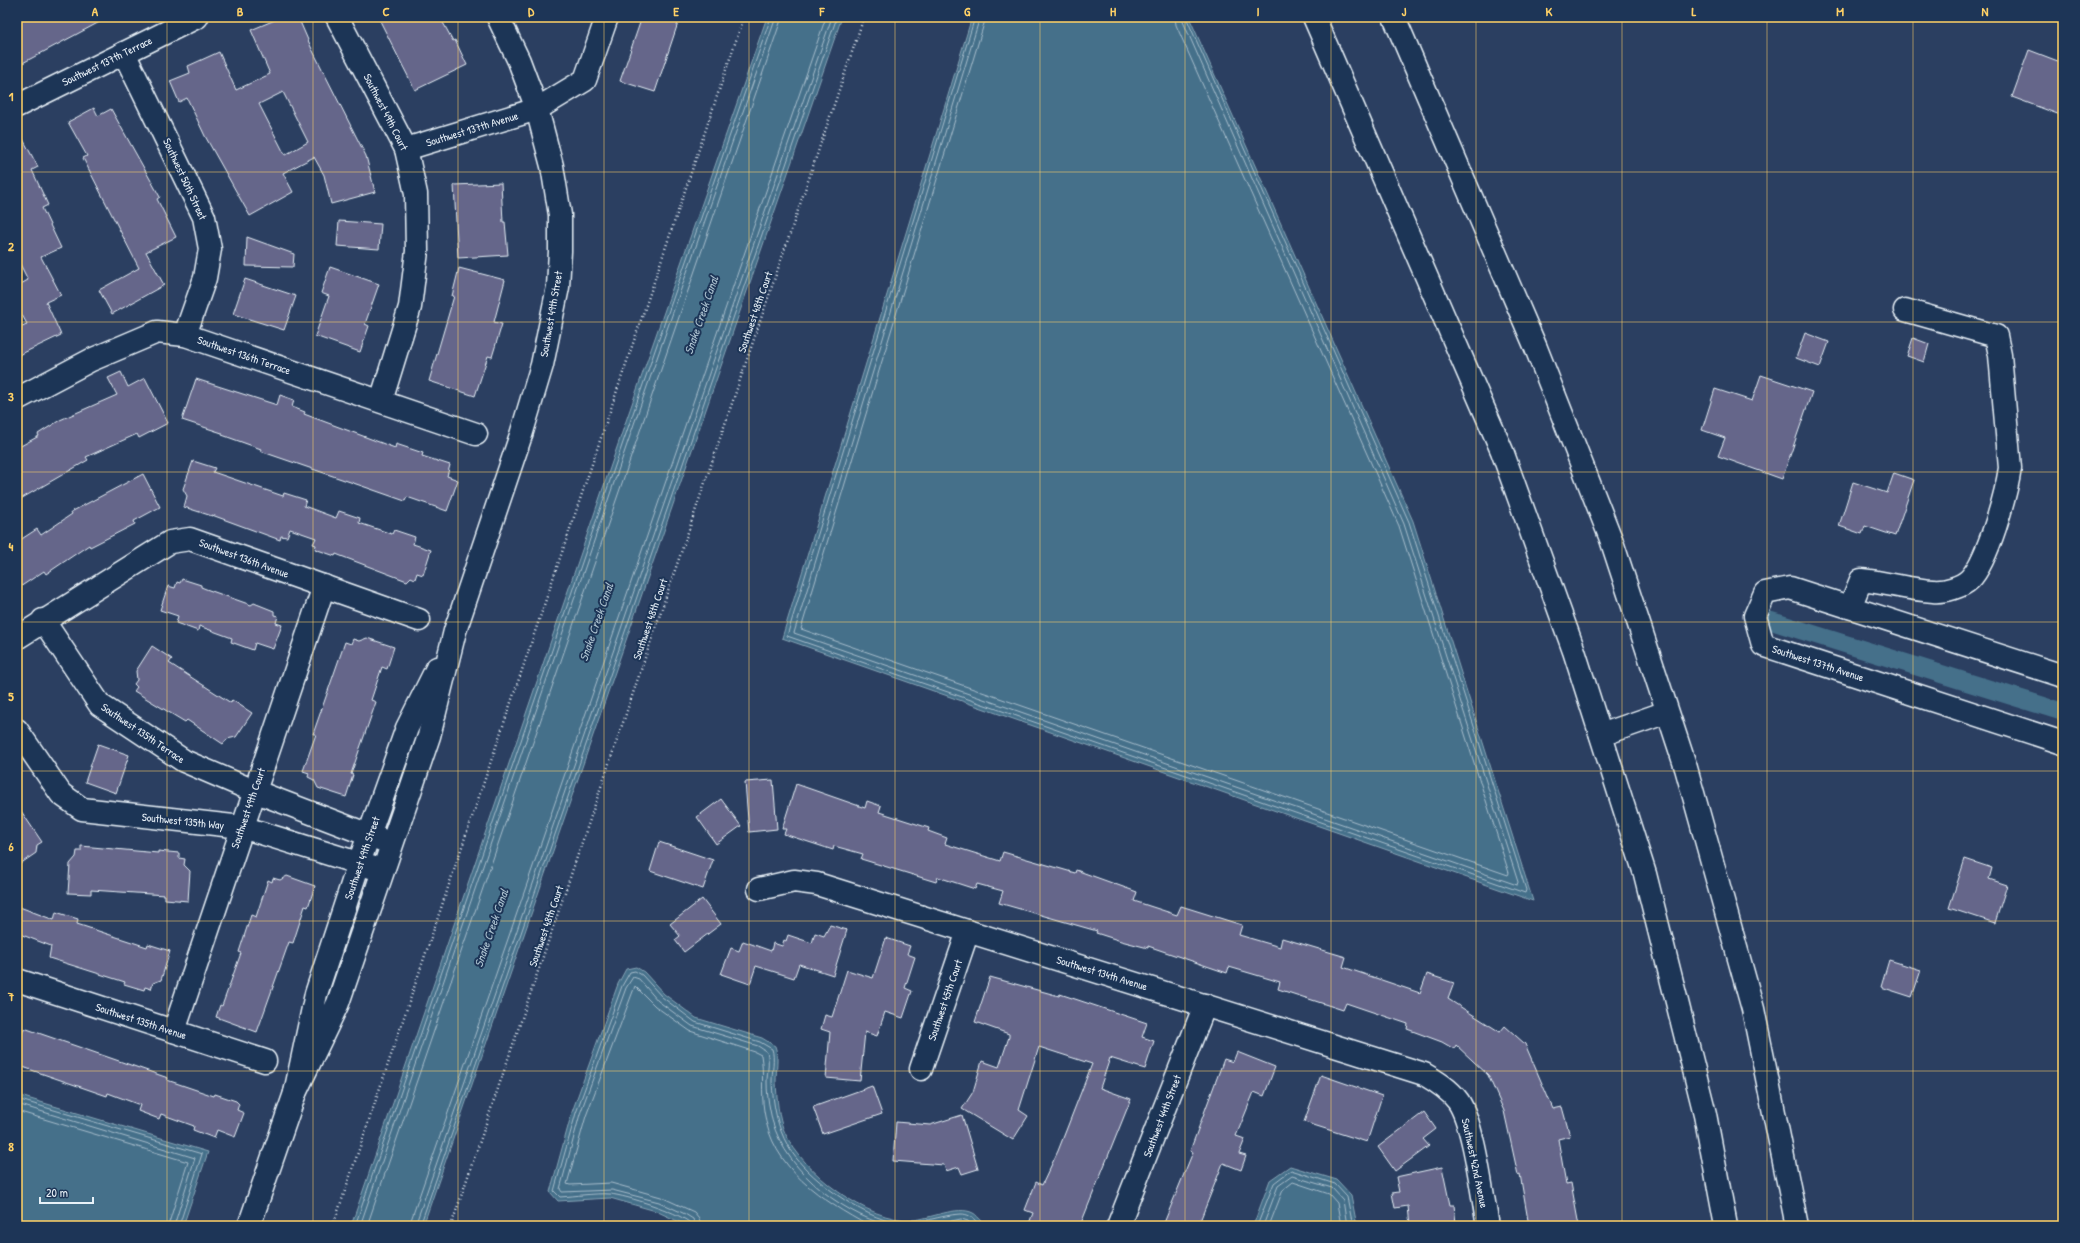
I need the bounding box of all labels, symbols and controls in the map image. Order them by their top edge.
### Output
text: A [92,2,99,20]
text: B [237,2,244,20]
text: C [382,2,390,20]
text: D [528,2,535,20]
text: E [673,2,679,20]
text: F [819,2,826,20]
text: G [964,2,971,20]
text: H [1110,2,1116,20]
text: I [1256,2,1260,20]
text: J [1402,2,1407,20]
text: K [1546,2,1553,20]
text: L [1692,2,1697,20]
text: M [1836,2,1844,20]
text: N [1982,2,1989,20]
street label: Southwest 137th Terrace [60,33,155,89]
street label: Southwest 49th Court [361,71,411,153]
text: 1 [9,87,14,105]
street label: Southwest 137th Avenue [424,108,520,150]
street label: Southwest 50th Street [160,136,210,222]
text: 2 [8,237,15,255]
street label: Southwest 48th Court [735,269,776,354]
street label: Southwest 49th Street [537,270,565,358]
water label: Snake Creek Canal [680,273,723,356]
street label: Southwest 136th Terrace [196,333,293,378]
text: 3 [8,387,14,405]
street label: Southwest 136th Avenue [197,535,291,581]
text: 4 [9,537,14,555]
street label: Southwest 48th Court [630,576,671,661]
water label: Snake Creek Canal [575,580,618,663]
street label: Southwest 137th Avenue [1770,642,1866,685]
text: 5 [8,687,14,705]
street label: Southwest 135th Terrace [99,700,188,766]
street label: Southwest 49th Court [228,766,268,850]
street label: Southwest 135th Way [141,810,225,832]
street label: Southwest 49th Street [341,814,383,901]
text: 6 [8,837,14,855]
street label: Southwest 48th Court [526,883,567,968]
water label: Snake Creek Canal [470,886,513,969]
street label: Southwest 134th Avenue [1055,953,1150,994]
street label: Southwest 45th Court [925,957,966,1042]
text: 7 [7,987,15,1005]
street label: Southwest 135th Avenue [94,1000,189,1042]
street label: Southwest 44th Street [1140,1073,1184,1159]
street label: Southwest 42nd Avenue [1459,1117,1491,1210]
text: 8 [8,1137,14,1155]
scale bar [40,1179,93,1205]
text: 20 m [46,1184,68,1201]

